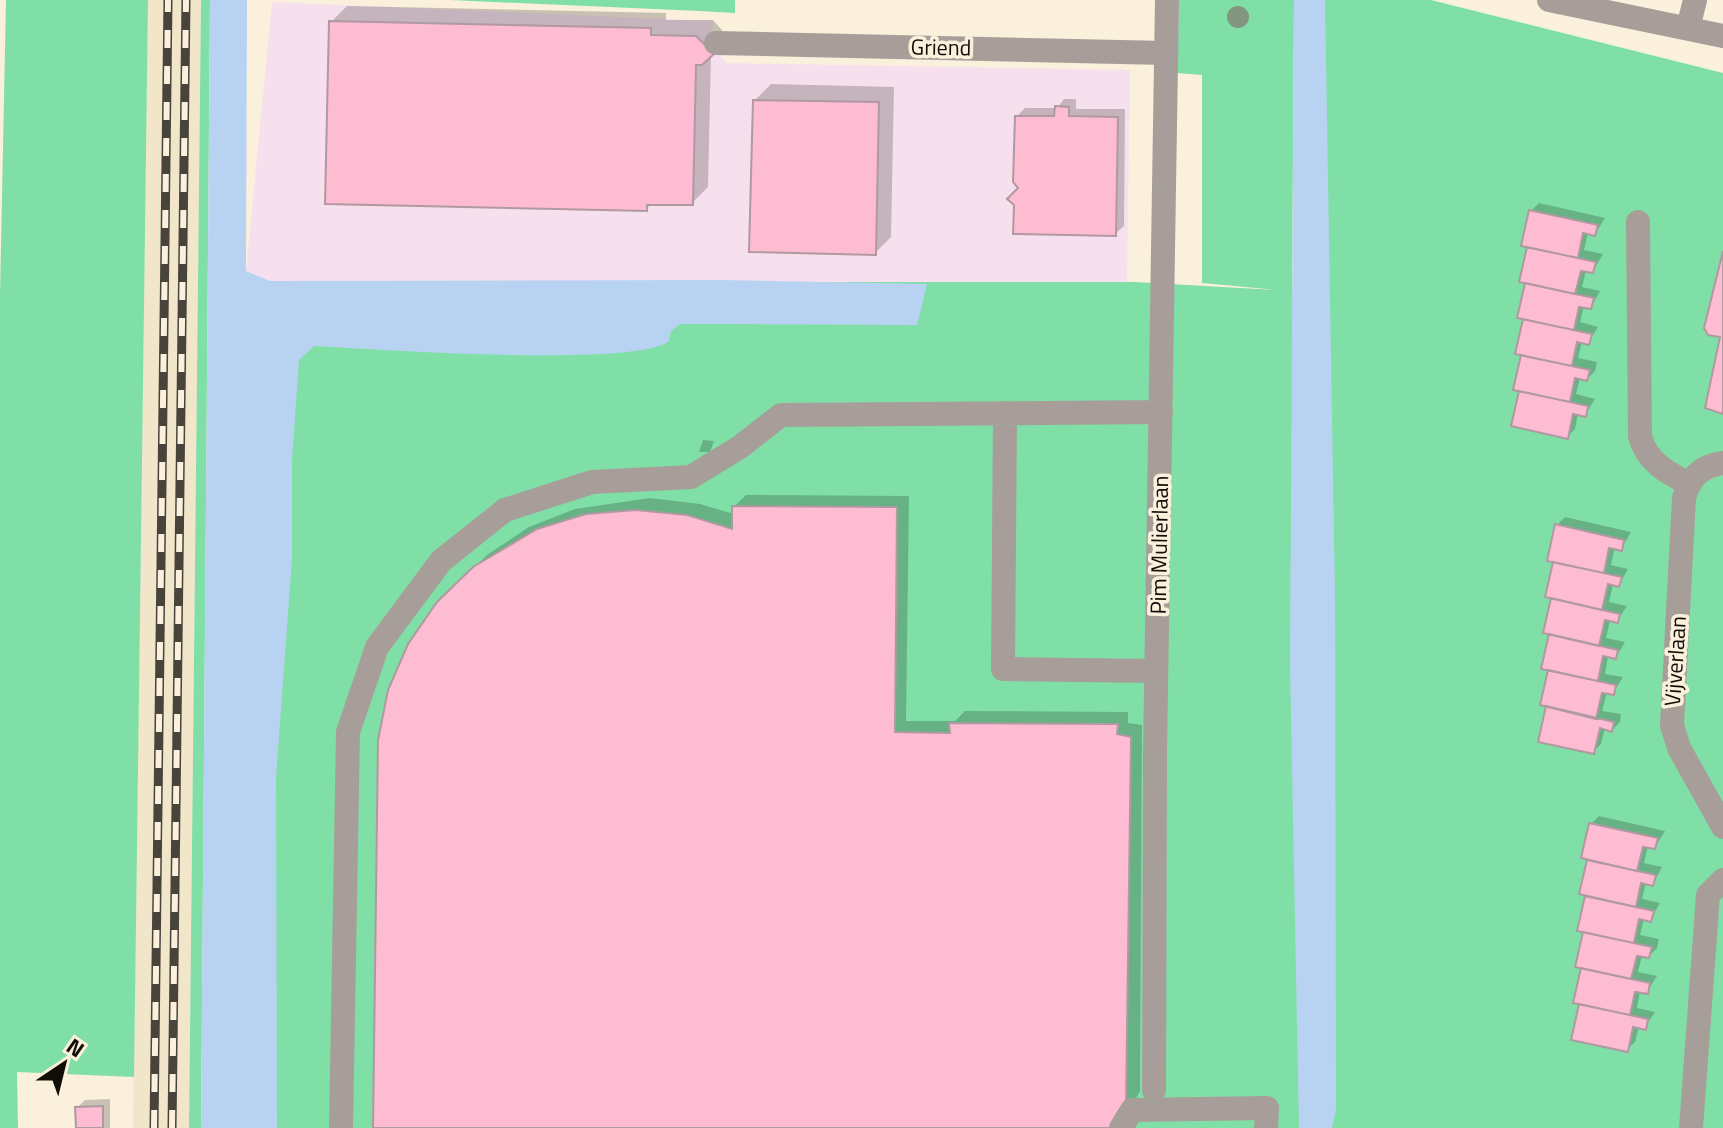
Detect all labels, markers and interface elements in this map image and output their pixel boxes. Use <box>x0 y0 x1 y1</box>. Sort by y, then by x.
street label: Griend <box>910 29 972 65</box>
street label: Pim Mulierlaan <box>1141 475 1177 615</box>
street label: Vijverlaan <box>1655 615 1695 707</box>
north arrow <box>24 1024 104 1104</box>
text: N <box>59 1029 91 1066</box>

